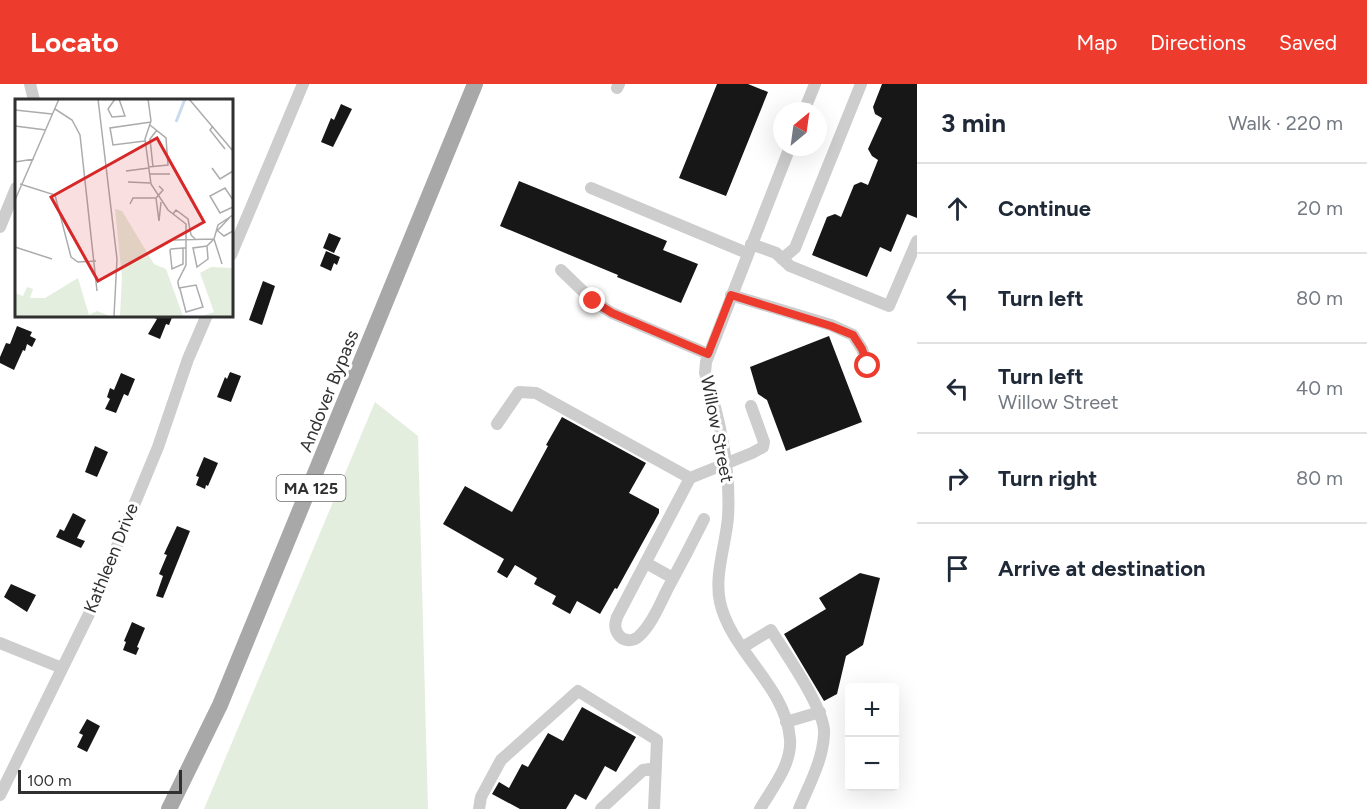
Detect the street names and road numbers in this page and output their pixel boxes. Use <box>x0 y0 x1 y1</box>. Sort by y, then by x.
street label: Andover Bypass <box>295 327 363 455</box>
street label: Willow Street <box>696 374 738 485</box>
road number: MA 125 <box>276 475 346 501</box>
street label: Kathleen Drive <box>79 500 143 616</box>

